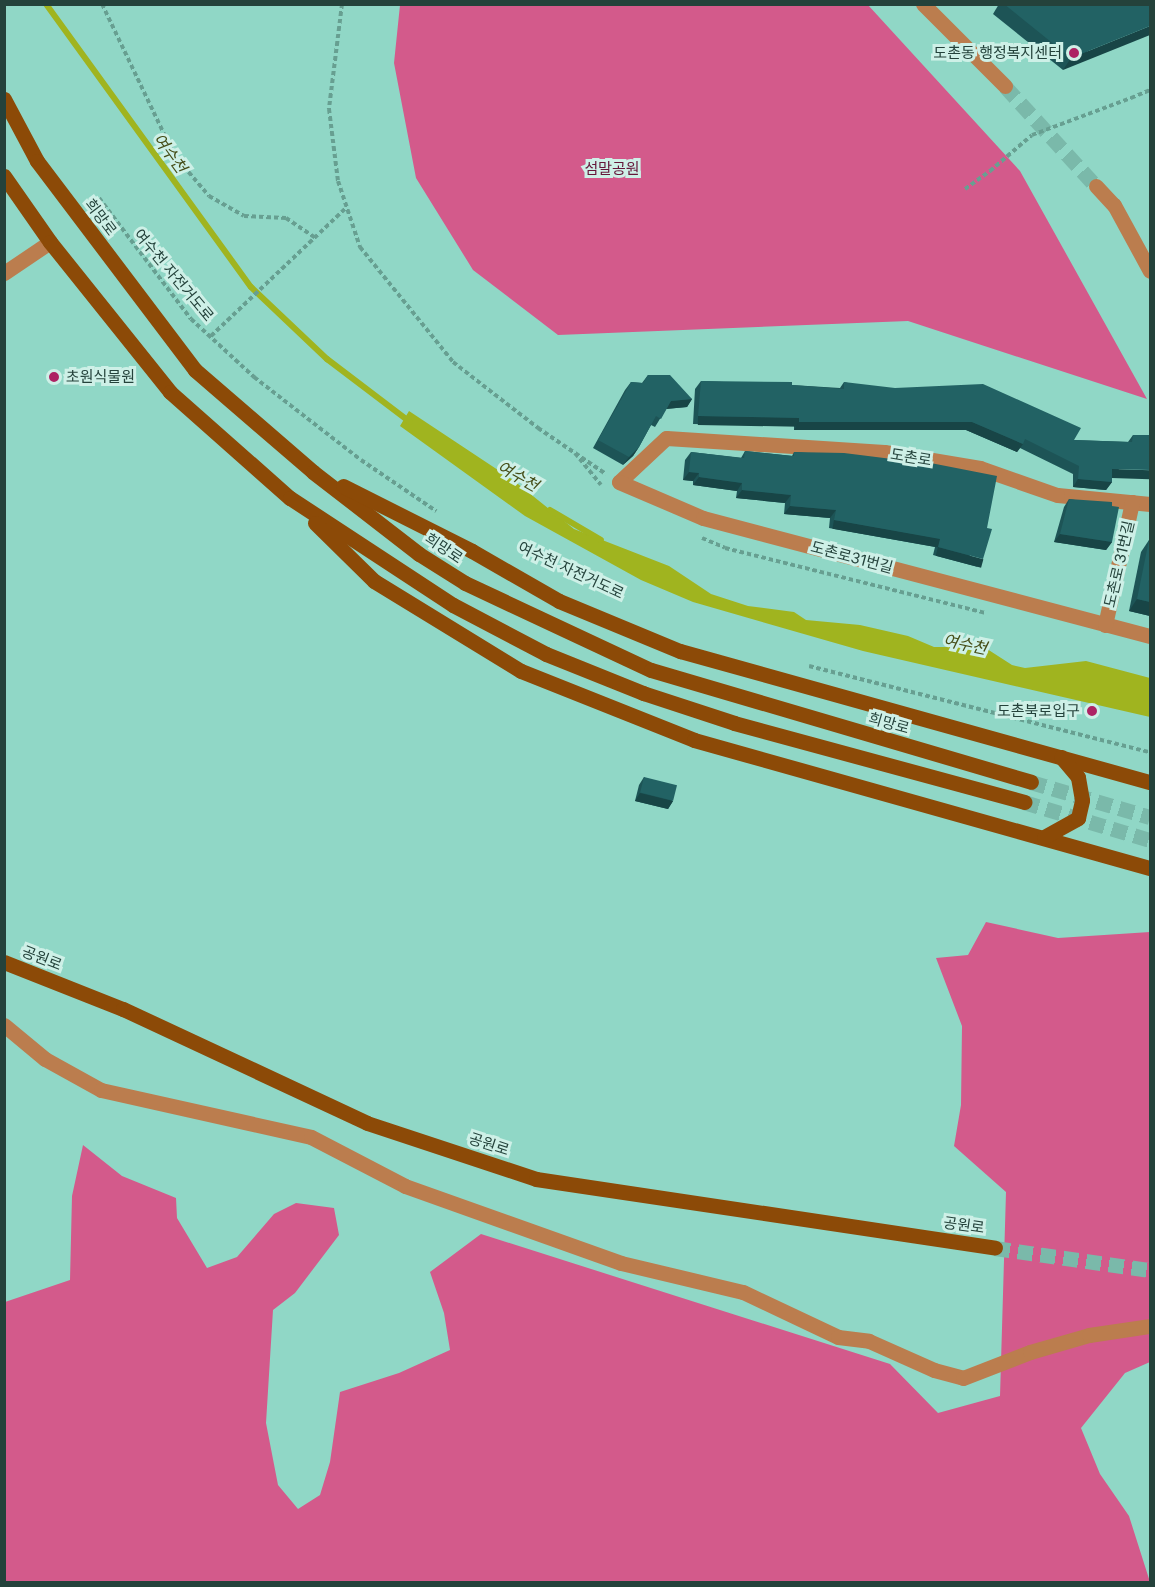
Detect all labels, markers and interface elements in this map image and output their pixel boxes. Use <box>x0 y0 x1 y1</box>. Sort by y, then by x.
place label: 도촌동 행정복지센터 <box>934 44 1062 62</box>
marker: 도촌동 행정복지센터 <box>1067 46 1081 60</box>
water label: 여수천 <box>149 129 191 177</box>
park label: 섬말공원 <box>584 160 640 178</box>
street label: 희망로 <box>81 195 121 239</box>
street label: 여수천 자전거도로 <box>130 225 218 325</box>
place label: 초원식물원 <box>66 368 135 386</box>
marker: 초원식물원 <box>47 370 61 384</box>
street label: 도촌로 <box>889 445 933 469</box>
water label: 여수천 <box>494 457 542 495</box>
street label: 도촌로 31번길 <box>1100 519 1138 609</box>
street label: 희망로 <box>422 529 466 567</box>
street label: 도촌로31번길 <box>809 537 895 577</box>
street label: 여수천 자전거도로 <box>515 538 627 602</box>
water label: 여수천 <box>941 630 989 658</box>
place label: 도촌북로입구 <box>997 702 1080 720</box>
marker: 도촌북로입구 <box>1085 704 1099 718</box>
street label: 희망로 <box>867 709 911 737</box>
street label: 공원로 <box>19 942 65 974</box>
street label: 공원로 <box>467 1129 511 1159</box>
street label: 공원로 <box>942 1213 986 1237</box>

